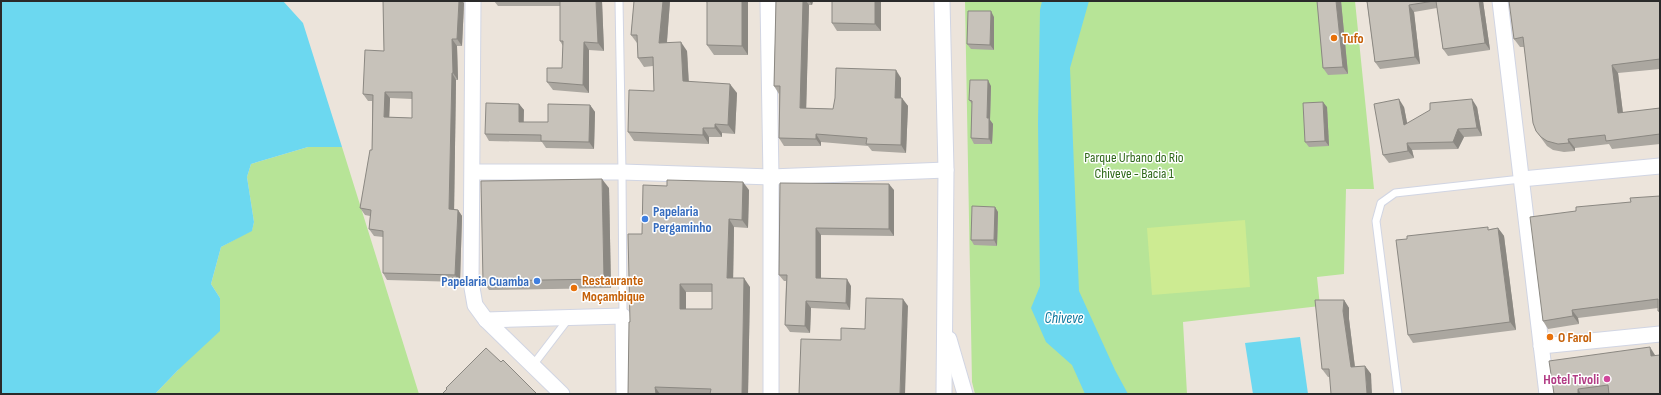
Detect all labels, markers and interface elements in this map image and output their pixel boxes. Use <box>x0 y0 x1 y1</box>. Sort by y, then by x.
place label: Tufo <box>1342 30 1364 47</box>
marker: Tufo <box>1329 33 1339 43</box>
park label: Parque Urbano do Rio Chiveve - Bacia 1 <box>1084 149 1184 182</box>
place label: Papelaria Pergaminho <box>653 203 712 236</box>
marker: Papelaria Pergaminho <box>640 214 650 224</box>
place label: Restaurante Moçambique <box>582 272 645 305</box>
place label: Papelaria Cuamba <box>441 273 529 290</box>
marker: Papelaria Cuamba <box>532 276 542 286</box>
marker: Restaurante Moçambique <box>569 283 579 293</box>
water label: Chiveve <box>1045 309 1084 328</box>
place label: O Farol <box>1558 329 1592 346</box>
marker: O Farol <box>1545 332 1555 342</box>
place label: Hotel Tivoli <box>1543 371 1599 388</box>
marker: Hotel Tivoli <box>1602 374 1612 384</box>

